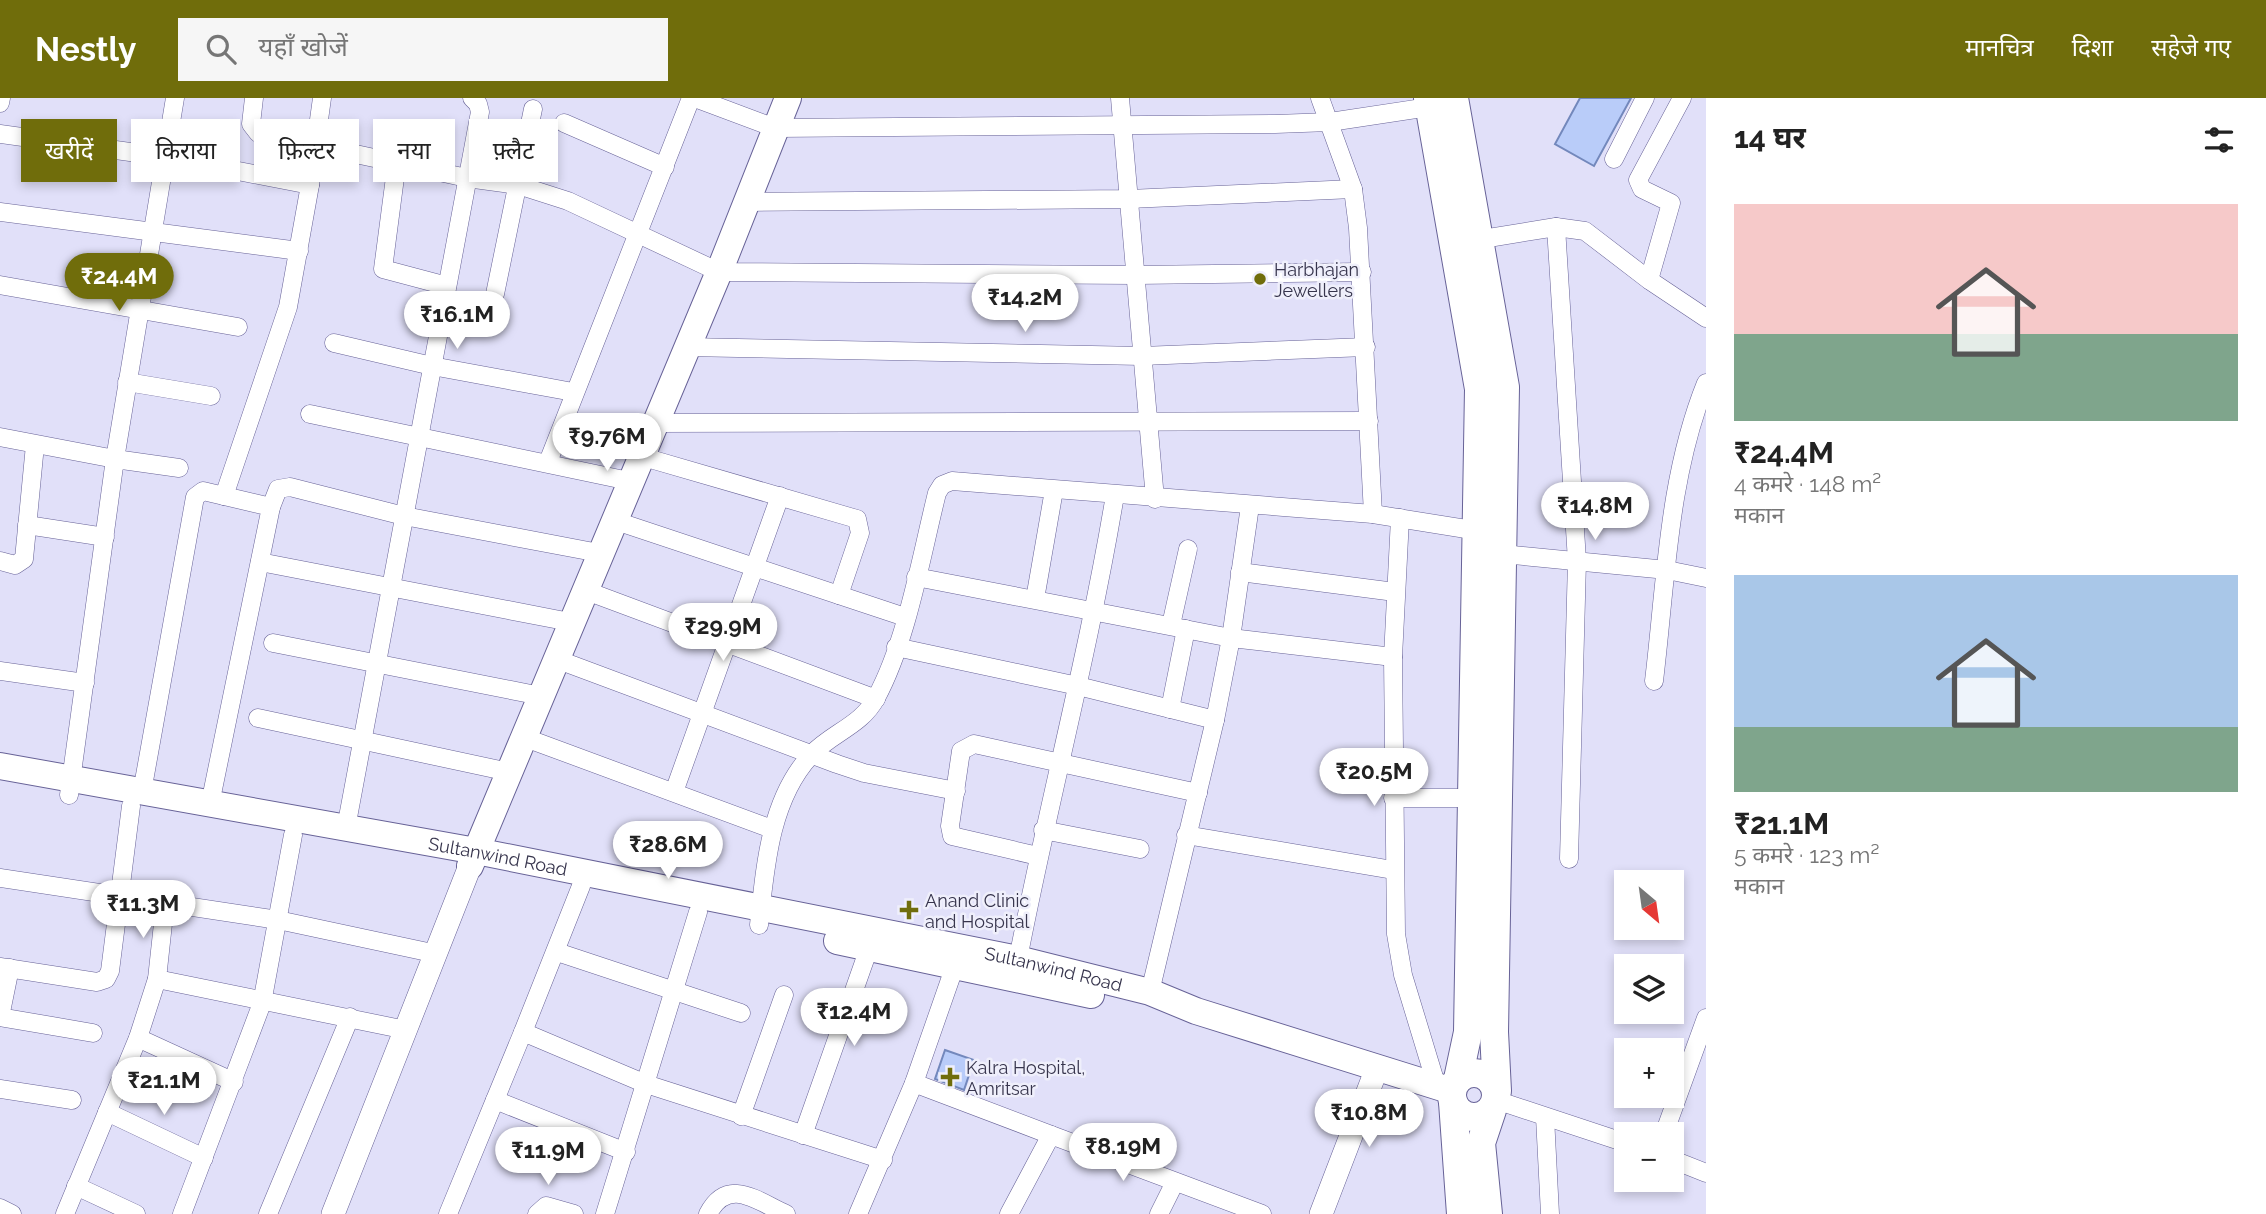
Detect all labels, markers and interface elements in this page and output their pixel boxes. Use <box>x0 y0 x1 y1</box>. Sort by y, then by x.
search box <box>178 18 668 81</box>
text: Nestly <box>35 30 136 69</box>
icon: search <box>202 30 240 68</box>
text: यहाँ खोजें <box>258 32 348 62</box>
text: मानचित्र <box>1965 33 2034 62</box>
text: दिशा <box>2072 33 2113 62</box>
text: सहेजे गए <box>2151 33 2231 62</box>
chip: खरीदें <box>21 119 117 182</box>
chip: किराया <box>131 119 240 182</box>
chip: फ़िल्टर <box>254 119 359 182</box>
chip: नया <box>373 119 455 182</box>
chip: फ़्लैट <box>469 119 558 182</box>
text: 14 घर <box>1734 120 1806 155</box>
icon: filters <box>2200 121 2238 159</box>
icon: home <box>1923 249 2049 375</box>
pin: ₹24.4M <box>62 254 176 313</box>
place label: Harbhajan Jewellers <box>1274 259 1359 301</box>
text: ₹24.4M <box>81 262 157 289</box>
marker: Harbhajan Jewellers <box>1252 271 1268 287</box>
pin: ₹14.2M <box>968 274 1082 334</box>
text: ₹14.2M <box>988 283 1062 310</box>
pin: ₹16.1M <box>400 292 514 351</box>
text: ₹16.1M <box>420 300 494 327</box>
pin: ₹9.76M <box>550 414 664 473</box>
text: ₹9.76M <box>568 422 646 449</box>
text: ₹24.4M <box>1734 435 1834 470</box>
text: 4 कमरे · 148 m² <box>1734 470 1881 497</box>
pin: ₹14.8M <box>1538 482 1652 542</box>
text: ₹14.8M <box>1557 491 1633 518</box>
text: मकान <box>1734 501 1784 528</box>
pin: ₹29.9M <box>666 603 780 663</box>
text: ₹29.9M <box>684 612 762 639</box>
icon: home <box>1923 620 2049 746</box>
pin: ₹20.5M <box>1317 748 1431 808</box>
text: ₹20.5M <box>1335 757 1413 784</box>
text: ₹21.1M <box>1734 806 1829 841</box>
pin: ₹28.6M <box>611 822 725 881</box>
text: ₹28.6M <box>629 830 707 857</box>
street label: Sultanwind Road <box>427 832 569 879</box>
text: 5 कमरे · 123 m² <box>1734 841 1879 868</box>
north arrow <box>1614 870 1684 940</box>
map controls <box>1614 870 1684 1192</box>
text: मकान <box>1734 872 1784 899</box>
pin: ₹11.3M <box>86 880 200 940</box>
text: ₹11.3M <box>107 889 179 916</box>
place label: Anand Clinic and Hospital <box>925 890 1029 932</box>
marker: Anand Clinic and Hospital <box>899 900 919 920</box>
street label: Sultanwind Road <box>983 942 1125 995</box>
button: layers <box>1614 954 1684 1024</box>
pin: ₹12.4M <box>797 988 911 1048</box>
text: ₹12.4M <box>817 997 891 1024</box>
button: + <box>1614 1038 1684 1108</box>
place label: Kalra Hospital, Amritsar <box>966 1057 1085 1099</box>
pin: ₹21.1M <box>107 1058 221 1117</box>
text: ₹21.1M <box>127 1066 201 1093</box>
marker: Kalra Hospital, Amritsar <box>940 1067 960 1087</box>
pin: ₹10.8M <box>1312 1090 1426 1149</box>
text: ₹10.8M <box>1331 1098 1407 1125</box>
button: − <box>1614 1122 1684 1192</box>
pin: ₹8.19M <box>1066 1124 1180 1183</box>
pin: ₹11.9M <box>491 1128 605 1187</box>
text: ₹8.19M <box>1085 1132 1161 1159</box>
text: ₹11.9M <box>511 1136 585 1163</box>

